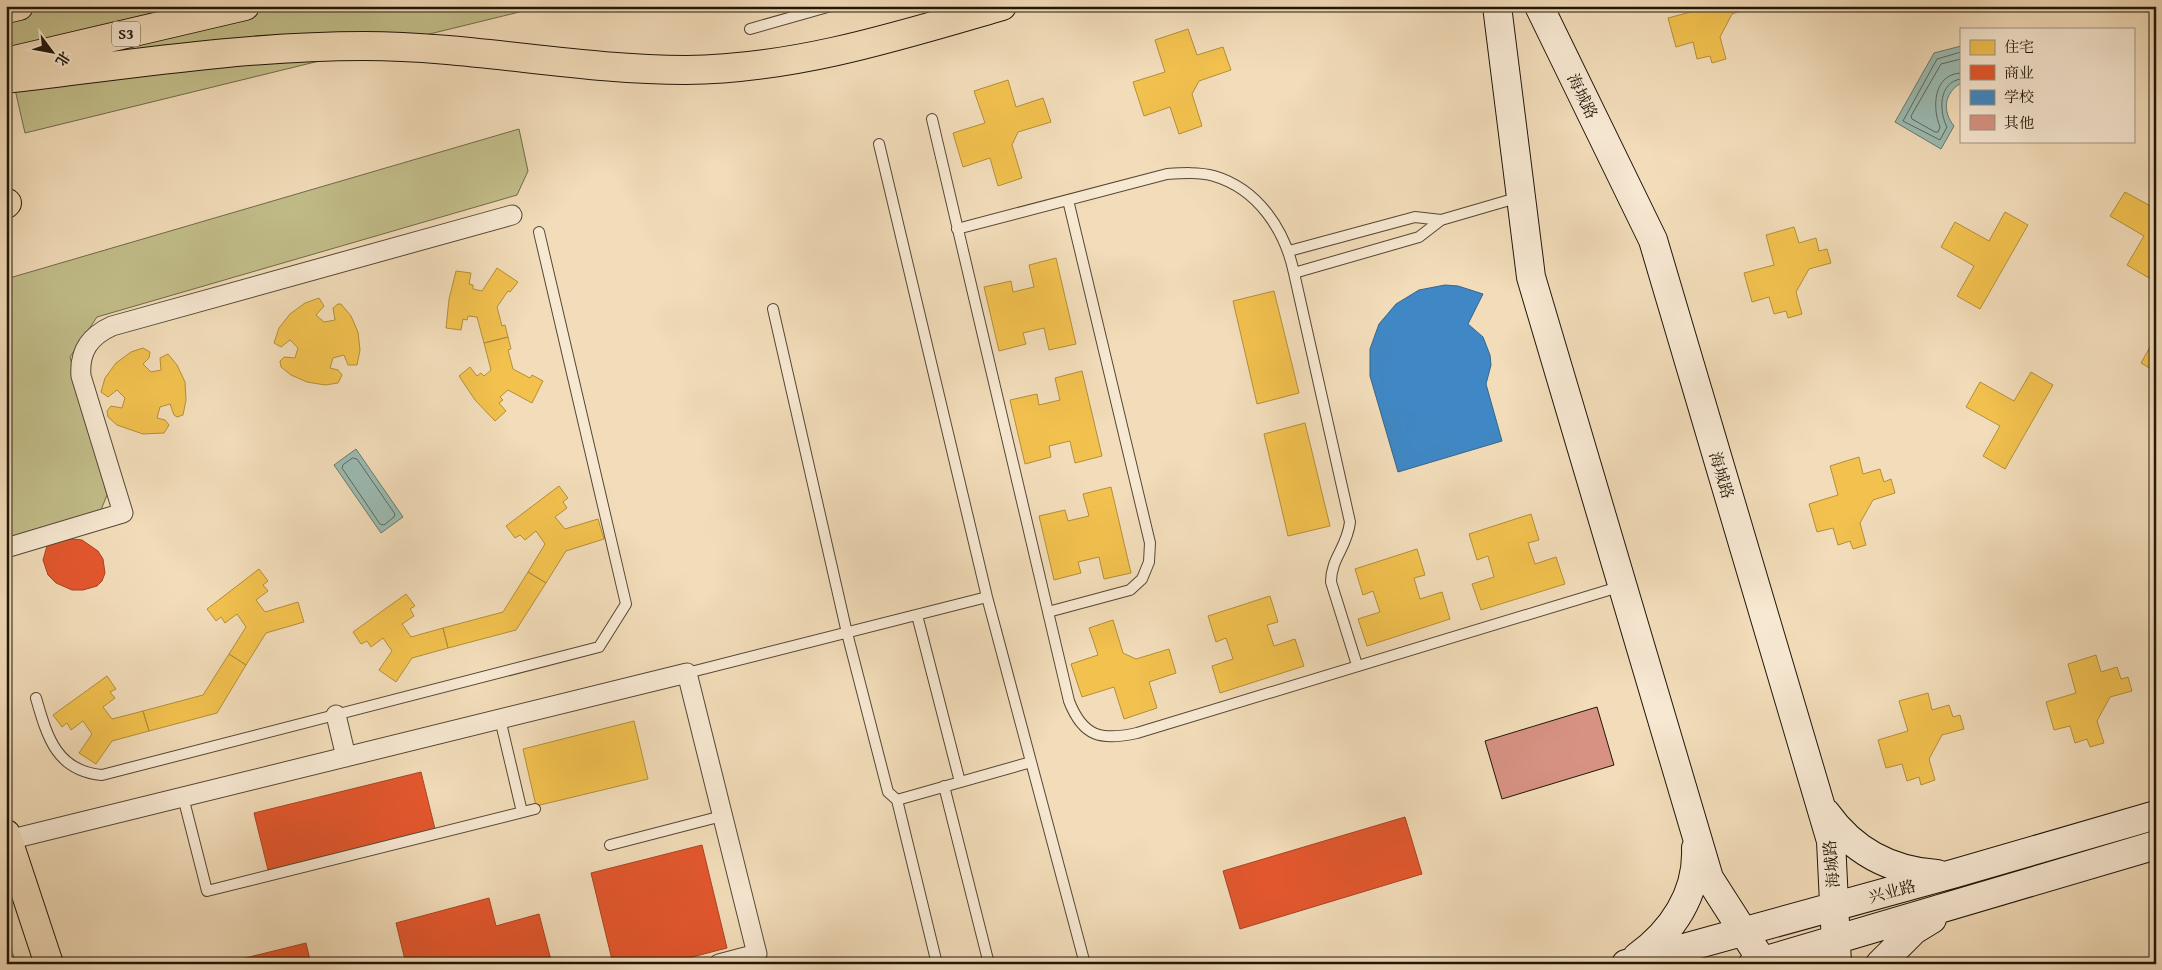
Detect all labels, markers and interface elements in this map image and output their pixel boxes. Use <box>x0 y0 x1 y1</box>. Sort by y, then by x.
road number: S3 <box>112 22 140 46</box>
north arrow <box>28 28 78 78</box>
legend <box>1960 28 2134 142</box>
text: 住宅 <box>2004 36 2034 57</box>
text: 北 <box>51 48 75 70</box>
text: 商业 <box>2004 62 2034 83</box>
street label: 海城路 <box>1562 69 1604 123</box>
text: 学校 <box>2004 86 2034 107</box>
text: 其他 <box>2004 112 2034 133</box>
street label: 海城路 <box>1704 449 1740 501</box>
street label: 海城路 <box>1817 839 1845 889</box>
street label: 兴业路 <box>1866 873 1918 909</box>

